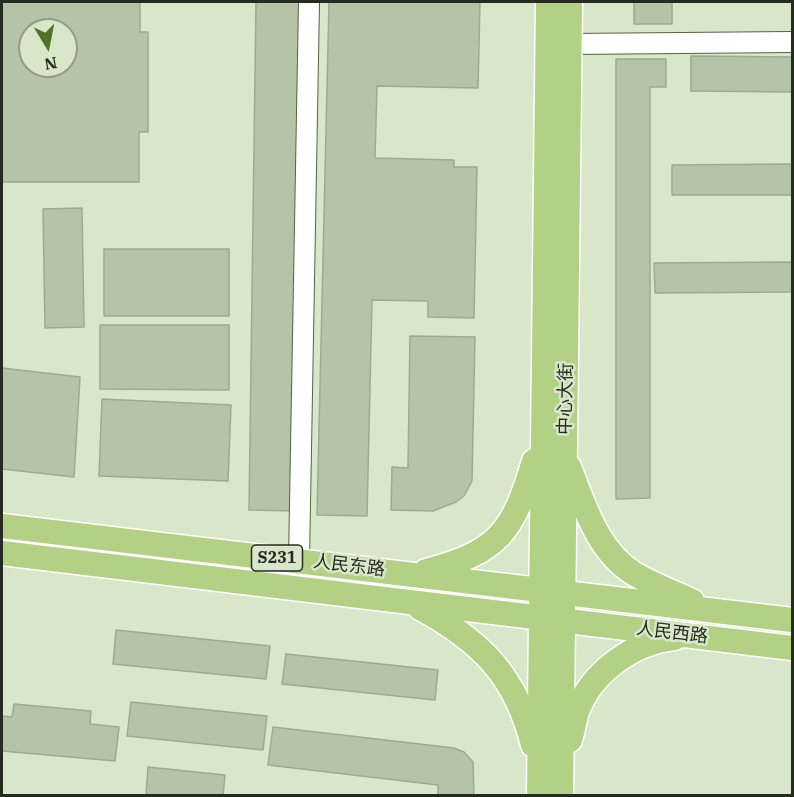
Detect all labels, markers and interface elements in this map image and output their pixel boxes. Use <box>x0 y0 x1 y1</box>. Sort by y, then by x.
north arrow <box>18 18 78 78</box>
text: N <box>43 53 59 75</box>
street label: 中心大街 <box>555 363 577 435</box>
road number: S231 <box>252 545 302 571</box>
street label: 人民东路 <box>312 551 386 581</box>
street label: 人民西路 <box>635 618 709 648</box>

